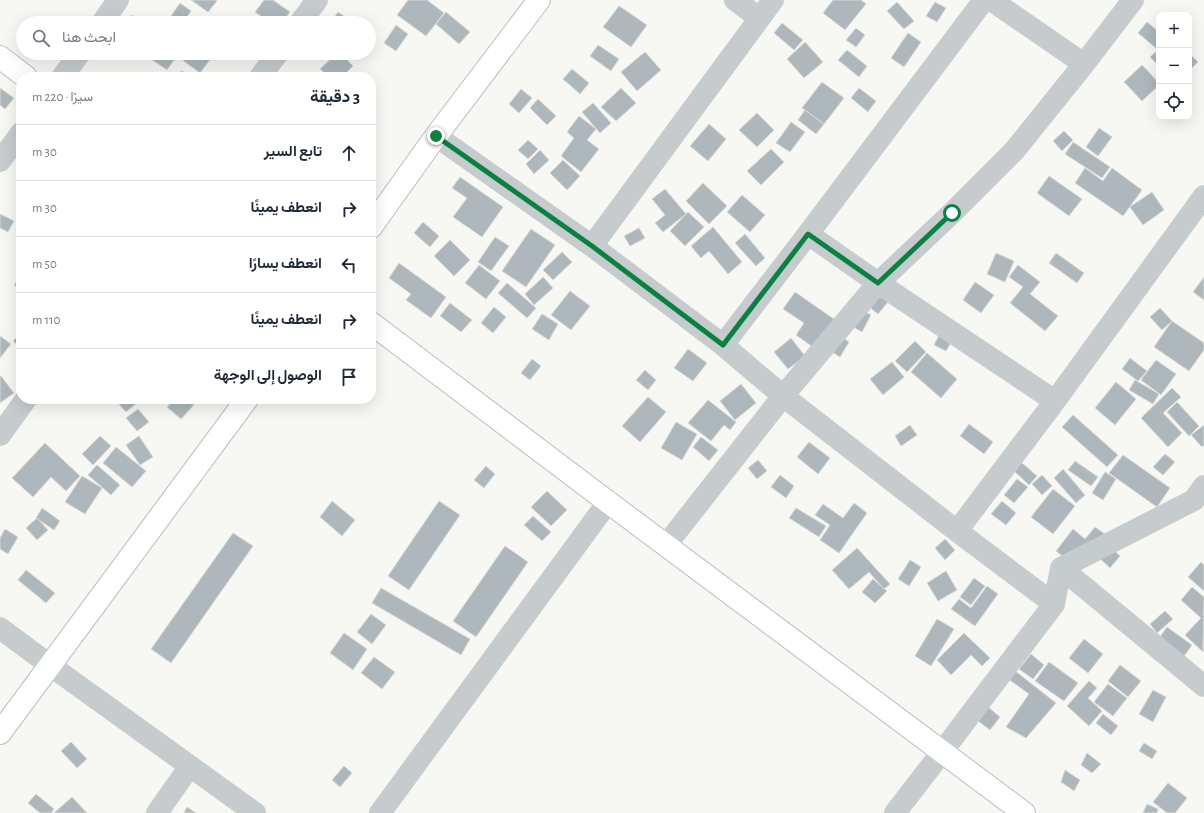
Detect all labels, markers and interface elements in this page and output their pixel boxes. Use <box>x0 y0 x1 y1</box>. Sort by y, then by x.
map controls <box>1156 12 1192 120</box>
button: + <box>1156 12 1192 48</box>
search box <box>16 16 376 60</box>
icon: search <box>30 27 52 49</box>
text: ابحث هنا <box>62 30 116 45</box>
button: − <box>1156 48 1192 84</box>
button: locate <box>1156 84 1192 120</box>
text: 3 دقيقة <box>310 88 360 105</box>
text: سيرًا · 220 m <box>32 91 93 104</box>
route end <box>427 127 445 145</box>
icon: ahead <box>338 142 360 164</box>
text: تابع السير <box>264 144 322 159</box>
text: 30 m <box>32 146 57 159</box>
icon: right <box>338 198 360 220</box>
text: انعطف يمينًا <box>251 200 322 215</box>
text: 30 m <box>32 202 57 215</box>
route start <box>943 204 961 222</box>
icon: left <box>338 254 360 276</box>
text: انعطف يسارًا <box>249 256 322 271</box>
text: 50 m <box>32 258 57 271</box>
icon: right <box>338 310 360 332</box>
text: انعطف يمينًا <box>251 312 322 327</box>
text: 110 m <box>32 314 60 327</box>
icon: arrive <box>338 366 360 388</box>
text: الوصول إلى الوجهة <box>214 368 322 383</box>

